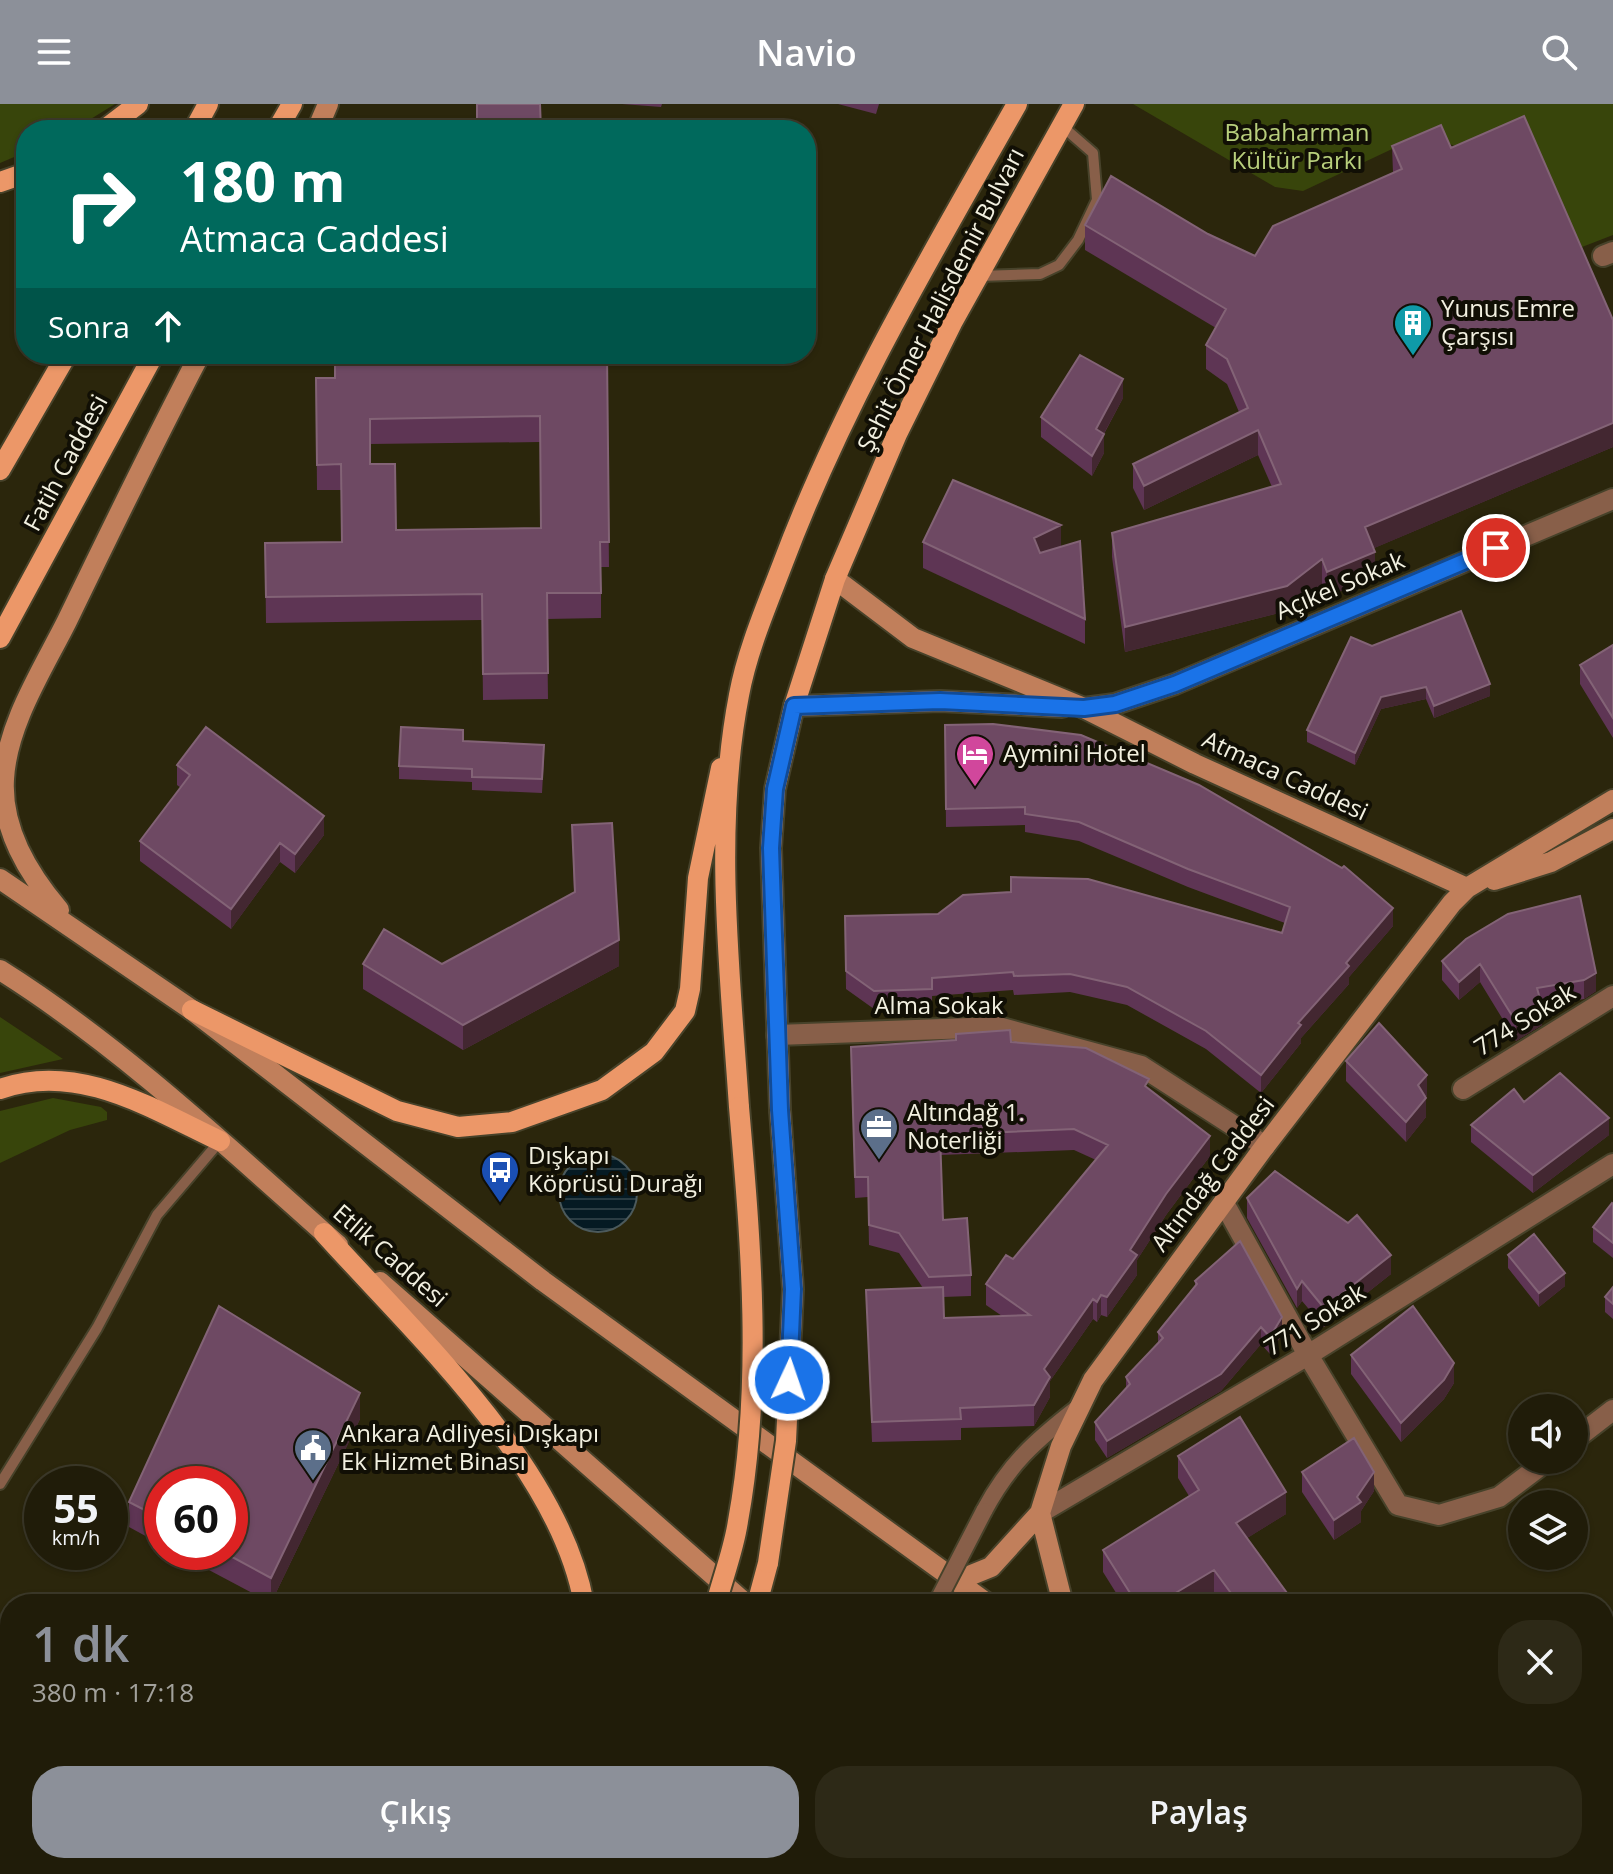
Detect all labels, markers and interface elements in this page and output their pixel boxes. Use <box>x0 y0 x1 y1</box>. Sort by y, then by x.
text: Navio <box>756 28 857 77</box>
icon: menu <box>32 30 76 74</box>
icon: search <box>1537 30 1581 74</box>
park label: Babaharman Kültür Parkı <box>1225 115 1370 176</box>
text: 180 m <box>180 142 346 218</box>
street label: Şehit Ömer Halisdemir Bulvarı <box>848 142 1031 457</box>
icon: right <box>48 152 152 256</box>
text: Atmaca Caddesi <box>180 214 449 263</box>
place label: Yunus Emre Çarşısı <box>1441 291 1575 352</box>
building icon: Yunus Emre Çarşısı <box>1392 302 1434 357</box>
icon: ahead <box>146 304 190 348</box>
text: Sonra <box>48 306 130 347</box>
street label: Fatih Caddesi <box>15 388 114 536</box>
pin <box>1462 514 1530 582</box>
icon: arrive <box>1474 526 1518 570</box>
street label: Açıkel Sokak <box>1270 542 1409 627</box>
street label: Atmaca Caddesi <box>1197 722 1374 827</box>
hotel icon: Aymini Hotel <box>954 733 996 788</box>
place label: Aymini Hotel <box>1003 736 1146 769</box>
street label: 774 Sokak <box>1467 974 1581 1063</box>
street label: Alma Sokak <box>874 988 1004 1021</box>
street label: Altındağ Caddesi <box>1142 1089 1281 1258</box>
place label: Altındağ 1. Noterliği <box>907 1095 1025 1156</box>
office icon: Altındağ 1. Noterliği <box>858 1106 900 1161</box>
place label: Dışkapı Köprüsü Durağı <box>528 1138 703 1199</box>
bus stop icon: Dışkapı Köprüsü Durağı <box>479 1149 521 1204</box>
street label: Etlik Caddesi <box>327 1196 455 1314</box>
street label: 771 Sokak <box>1257 1274 1371 1363</box>
position arrow <box>747 1338 831 1422</box>
map controls <box>1508 1394 1588 1570</box>
button: sound <box>1508 1394 1588 1474</box>
place label: Ankara Adliyesi Dışkapı Ek Hizmet Binası <box>341 1416 599 1477</box>
public building icon: Ankara Adliyesi Dışkapı Ek Hizmet Binası <box>292 1427 334 1482</box>
speed limit sign: 60 <box>144 1466 248 1570</box>
text: 55 <box>53 1480 99 1535</box>
button: layers <box>1508 1490 1588 1570</box>
text: km/h <box>52 1524 100 1551</box>
text: 1 dk <box>32 1611 129 1676</box>
button: close <box>1498 1620 1582 1704</box>
text: 380 m · 17:18 <box>32 1674 194 1710</box>
button: Çıkış <box>32 1766 799 1858</box>
button: Paylaş <box>815 1766 1582 1858</box>

